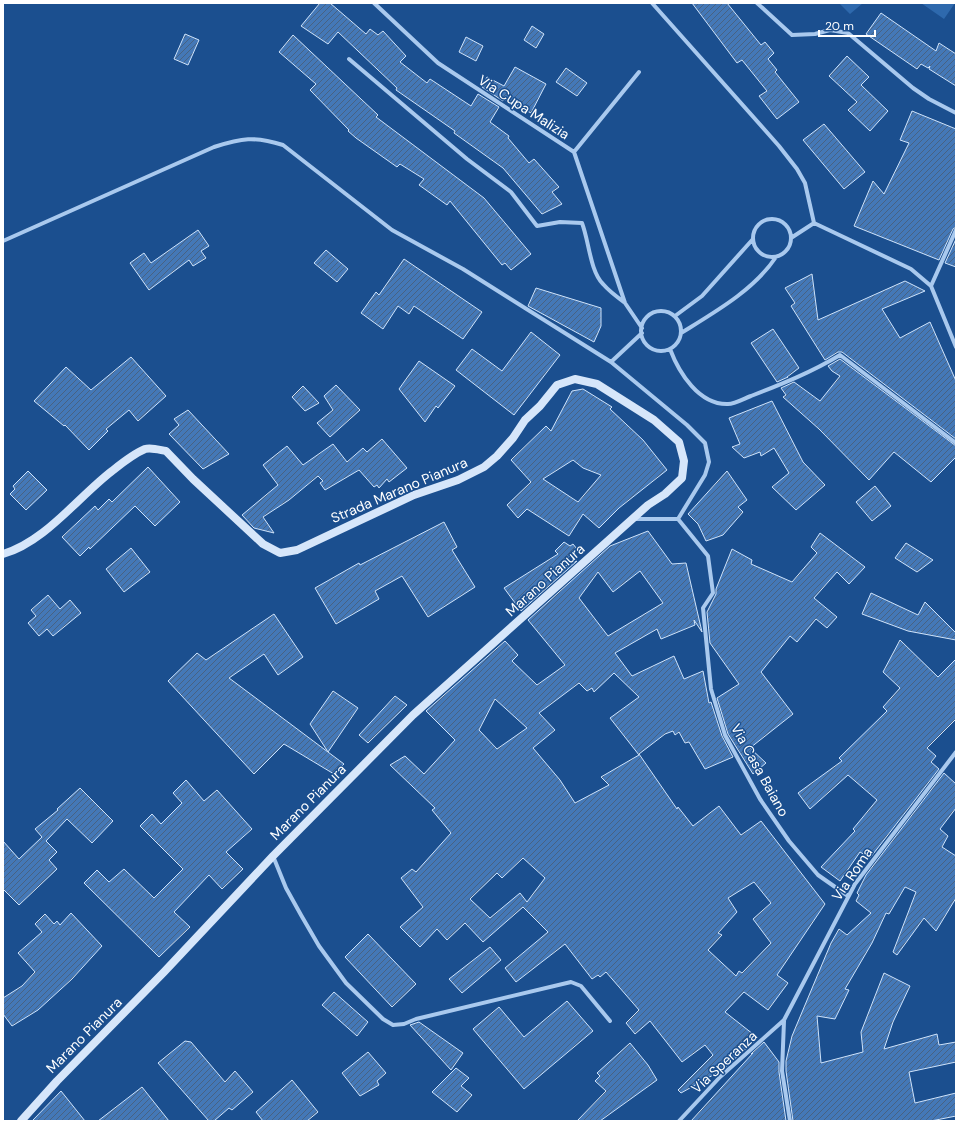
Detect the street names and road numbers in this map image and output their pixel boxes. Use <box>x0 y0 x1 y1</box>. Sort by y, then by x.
street label: Via Cupa Malizia <box>475 71 573 143</box>
street label: Strada Marano Pianura <box>328 453 470 527</box>
street label: Marano Pianura <box>502 540 588 620</box>
street label: Via Casa Baiano <box>727 720 793 820</box>
street label: Marano Pianura <box>266 760 350 844</box>
street label: Via Roma <box>828 844 876 904</box>
street label: Marano Pianura <box>42 993 126 1077</box>
street label: Via Speranza <box>687 1027 761 1097</box>

